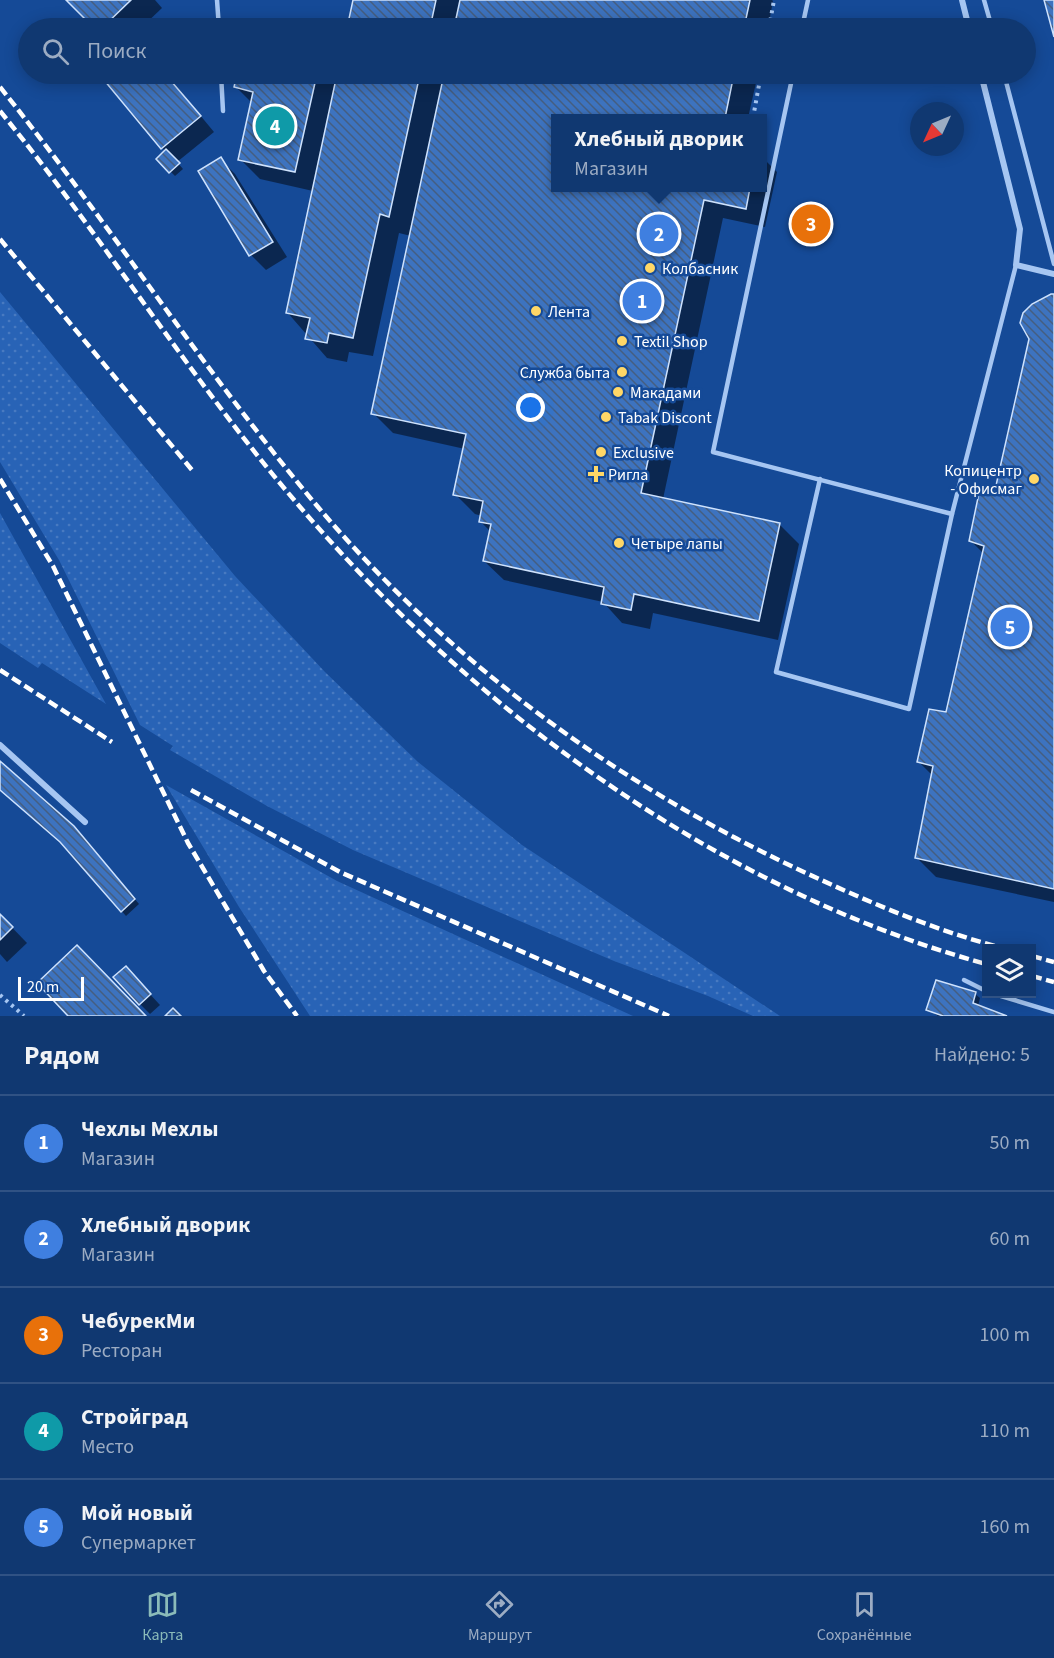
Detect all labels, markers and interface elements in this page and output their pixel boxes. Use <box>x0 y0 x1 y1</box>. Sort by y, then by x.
search box <box>18 18 1036 84</box>
icon: search <box>39 35 72 68</box>
text: Поиск <box>87 35 146 67</box>
north arrow <box>910 102 964 156</box>
pin: 4 <box>256 104 294 148</box>
popup <box>551 114 767 192</box>
text: Хлебный дворик <box>574 123 744 155</box>
text: Магазин <box>574 155 648 183</box>
pin: 3 <box>792 202 830 246</box>
pin: 2 <box>640 212 678 256</box>
place label: Колбасник <box>662 258 738 280</box>
marker: Колбасник <box>643 261 657 275</box>
pin: 1 <box>622 278 662 324</box>
place label: Лента <box>548 301 590 323</box>
marker: Лента <box>529 304 543 318</box>
place label: Textil Shop <box>634 331 708 353</box>
marker: Textil Shop <box>615 334 629 348</box>
place label: Служба быта <box>520 362 610 384</box>
marker: Служба быта <box>615 365 629 379</box>
place label: Макадами <box>630 382 701 404</box>
marker: Макадами <box>611 385 625 399</box>
your location <box>516 393 545 422</box>
place label: Tabak Discont <box>618 407 712 429</box>
marker: Tabak Discont <box>599 410 613 424</box>
place label: Exclusive <box>613 442 674 464</box>
marker: Exclusive <box>594 445 608 459</box>
place label: Копицентр - Офисмаг <box>944 460 1022 500</box>
place label: Ригла <box>608 464 648 486</box>
marker: Ригла <box>589 467 603 481</box>
marker: Копицентр - Офисмаг <box>1027 472 1041 486</box>
place label: Четыре лапы <box>631 533 723 555</box>
marker: Четыре лапы <box>612 536 626 550</box>
pin: 5 <box>990 604 1030 650</box>
map controls <box>982 944 1036 998</box>
button: layers <box>982 944 1036 998</box>
scale bar <box>18 974 84 1001</box>
text: 20 m <box>27 976 59 998</box>
text: Рядом <box>24 1037 100 1074</box>
text: Найдено: 5 <box>934 1041 1030 1069</box>
text: Чехлы Мехлы <box>81 1113 218 1145</box>
text: 1 <box>38 1129 49 1157</box>
text: 50 m <box>990 1129 1030 1157</box>
text: Магазин <box>81 1145 155 1173</box>
text: Хлебный дворик <box>81 1209 250 1241</box>
text: 2 <box>38 1225 49 1253</box>
text: 60 m <box>990 1225 1030 1253</box>
text: Магазин <box>81 1241 155 1269</box>
text: ЧебурекМи <box>81 1305 195 1337</box>
text: 3 <box>38 1321 49 1349</box>
text: 100 m <box>980 1321 1030 1349</box>
text: Ресторан <box>81 1337 163 1365</box>
text: Стройград <box>81 1401 188 1433</box>
text: 4 <box>38 1417 49 1445</box>
text: 110 m <box>980 1417 1030 1445</box>
text: Место <box>81 1433 134 1461</box>
text: Мой новый <box>81 1497 193 1529</box>
text: 5 <box>38 1513 49 1541</box>
text: 160 m <box>980 1513 1030 1541</box>
text: Супермаркет <box>81 1529 196 1557</box>
tab: Карта <box>142 1588 183 1646</box>
tab: Маршрут <box>468 1588 532 1646</box>
tab: Сохранённые <box>817 1588 912 1646</box>

